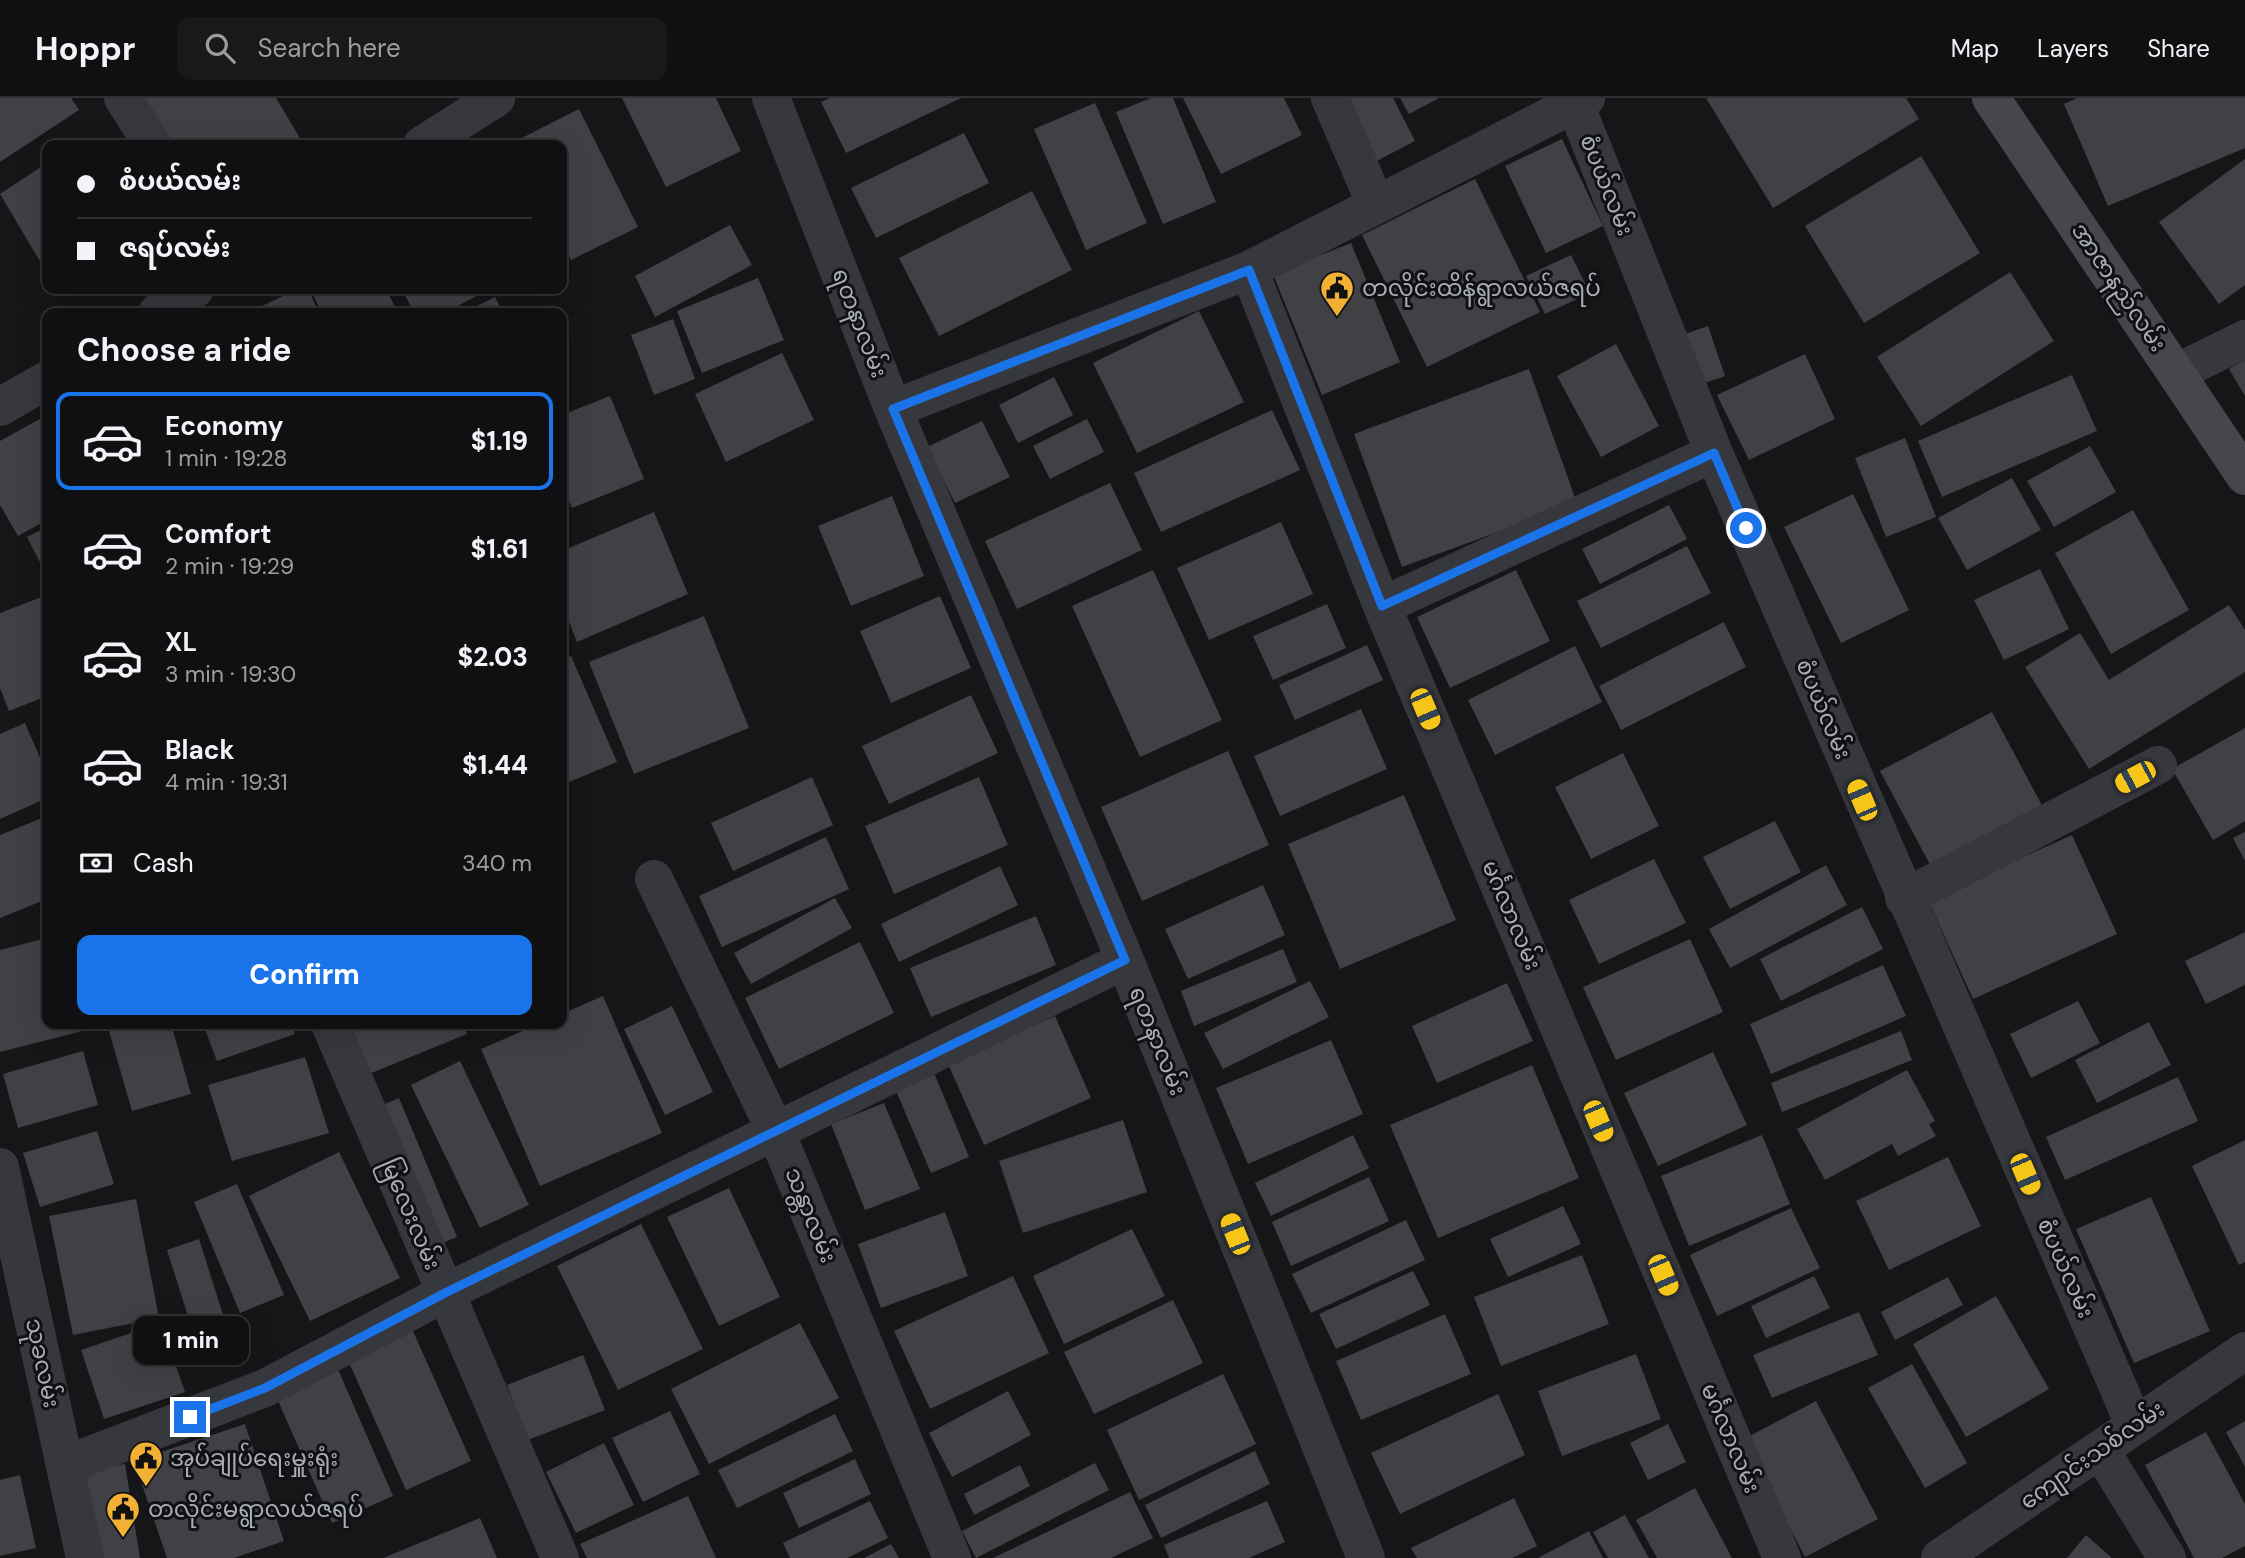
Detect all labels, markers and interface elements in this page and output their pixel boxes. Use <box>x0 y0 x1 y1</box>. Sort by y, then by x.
search box <box>177 17 667 80</box>
text: Hoppr <box>35 27 135 70</box>
icon: search <box>201 29 239 67</box>
text: Search here <box>257 31 401 65</box>
text: Map <box>1951 33 1999 64</box>
text: Layers <box>2037 33 2109 64</box>
text: Share <box>2147 33 2210 64</box>
street label: စံပယ်လမ်း <box>1573 130 1642 240</box>
text: စံပယ်လမ်း <box>119 164 241 198</box>
street label: အာဇာနည်လမ်း <box>2062 216 2174 359</box>
text: ဇရပ်လမ်း <box>119 231 230 265</box>
street label: ရတနာလမ်း <box>822 264 895 383</box>
public building icon: တလိုင်းထိန်ရွာလယ်ဇရပ် <box>1318 269 1356 318</box>
place label: တလိုင်းထိန်ရွာလယ်ဇရပ် <box>1362 272 1601 307</box>
text: Choose a ride <box>77 329 292 371</box>
text: Economy <box>165 409 283 443</box>
icon: car <box>81 410 144 473</box>
text: $1.19 <box>471 424 528 458</box>
text: 1 min · 19:28 <box>165 443 287 473</box>
route start <box>1730 512 1762 544</box>
text: Comfort <box>165 517 271 551</box>
icon: car <box>81 518 144 581</box>
text: $1.61 <box>471 532 528 566</box>
text: 2 min · 19:29 <box>165 551 294 581</box>
text: XL <box>165 625 197 659</box>
icon: car <box>81 626 144 689</box>
text: $2.03 <box>457 640 528 674</box>
street label: စံပယ်လမ်း <box>1789 654 1860 764</box>
text: 3 min · 19:30 <box>165 659 296 689</box>
car <box>1408 686 1443 732</box>
text: Black <box>165 733 235 767</box>
icon: car <box>81 734 144 797</box>
text: $1.44 <box>462 748 528 782</box>
car <box>2112 758 2159 796</box>
text: 4 min · 19:31 <box>165 767 288 797</box>
car <box>1845 777 1880 823</box>
icon: cash <box>77 844 115 882</box>
text: Cash <box>133 846 194 880</box>
text: 340 m <box>462 848 532 878</box>
street label: မင်္ဂလာလမ်း <box>1475 855 1550 975</box>
button: Confirm <box>77 935 532 1015</box>
street label: ရတနာလမ်း <box>1119 982 1194 1101</box>
car <box>1581 1098 1616 1144</box>
car <box>2008 1151 2043 1197</box>
street label: မြလေးလမ်း <box>370 1153 449 1276</box>
street label: သန္တာလမ်း <box>775 1163 845 1269</box>
car <box>1218 1211 1253 1257</box>
street label: စံပယ်လမ်း <box>2031 1213 2102 1323</box>
car <box>1646 1252 1681 1298</box>
street label: သုခလမ်း <box>15 1315 68 1411</box>
callout: 1 min <box>132 1316 248 1364</box>
text: 1 min <box>163 1325 219 1355</box>
street label: မင်္ဂလာလမ်း <box>1694 1378 1769 1498</box>
street label: ကျောင်းသစ်လမ်း <box>2013 1393 2173 1519</box>
route end <box>174 1401 206 1433</box>
public building icon: အုပ်ချုပ်ရေးမှူးရုံး <box>127 1439 165 1488</box>
place label: အုပ်ချုပ်ရေးမှူးရုံး <box>170 1442 338 1477</box>
public building icon: တလိုင်းမရွာလယ်ဇရပ် <box>104 1490 142 1539</box>
place label: တလိုင်းမရွာလယ်ဇရပ် <box>148 1493 363 1528</box>

